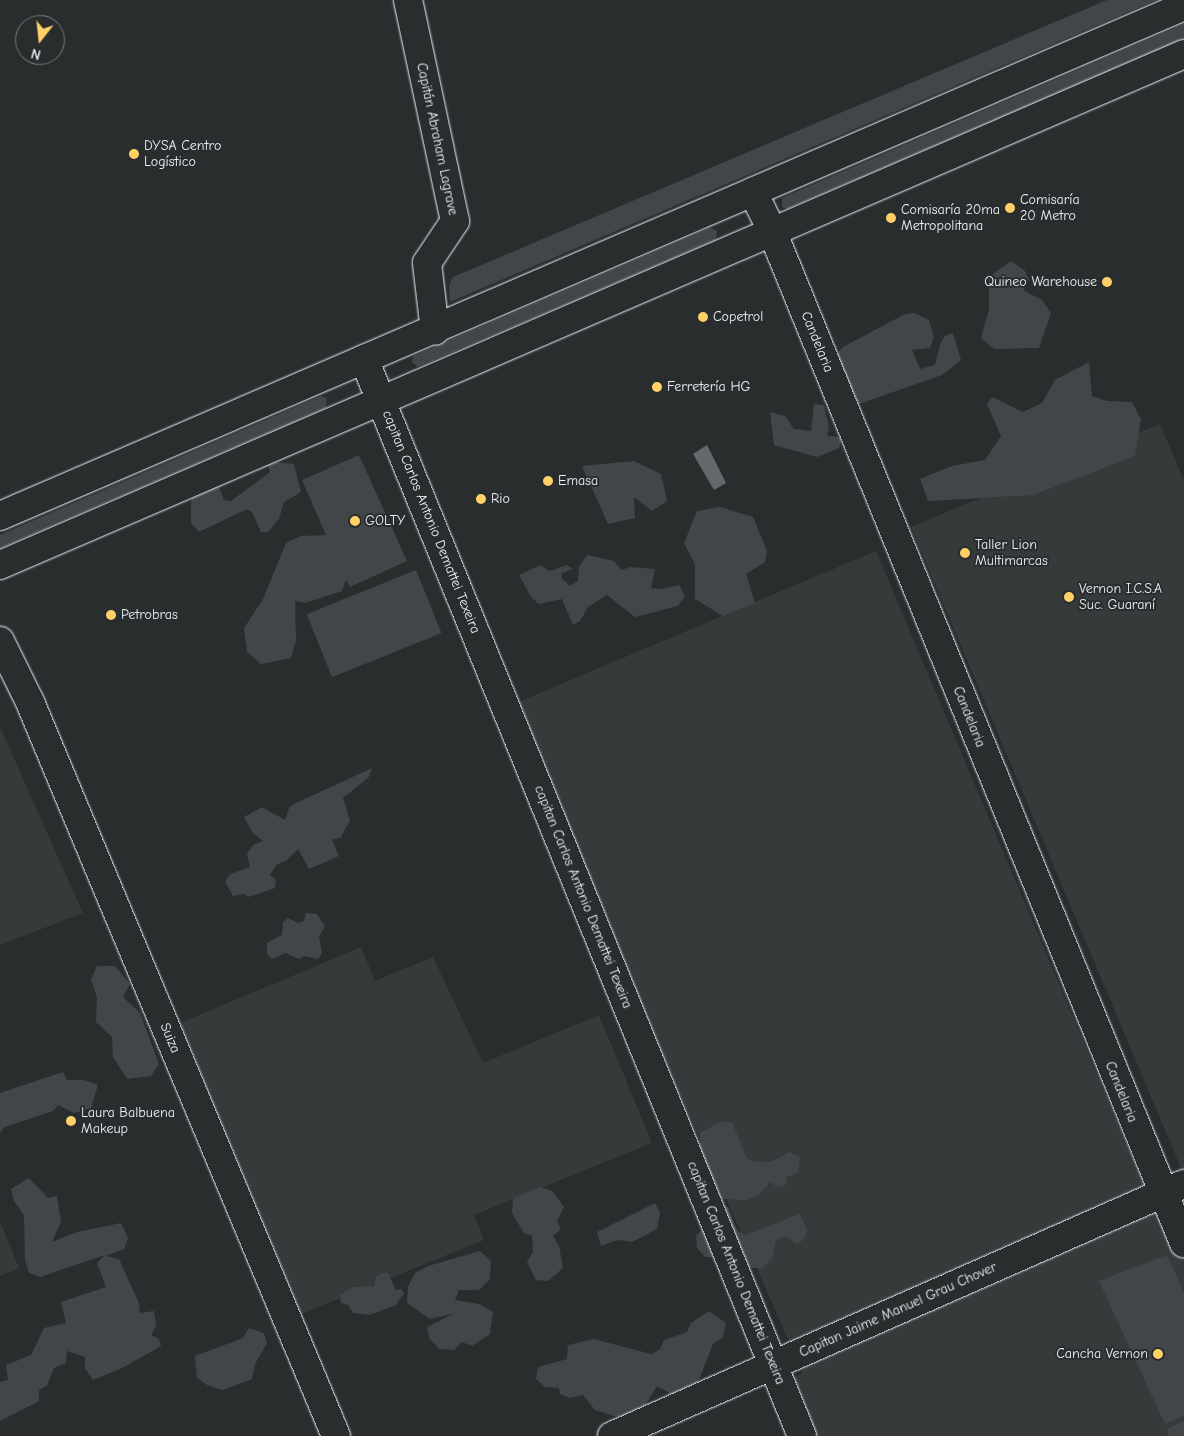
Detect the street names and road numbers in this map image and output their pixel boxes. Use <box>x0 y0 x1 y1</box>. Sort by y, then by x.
street label: Capitán Abraham Lagrave <box>413 61 461 217</box>
street label: Candelaria <box>797 309 837 375</box>
street label: capitan Carlos Antonio Demattei Texeira <box>378 408 484 636</box>
street label: Candelaria <box>949 684 989 750</box>
street label: capitan Carlos Antonio Demattei Texeira <box>530 783 636 1011</box>
street label: Suiza <box>156 1020 184 1056</box>
street label: Candelaria <box>1101 1059 1141 1125</box>
street label: capitan Carlos Antonio Demattei Texeira <box>683 1159 789 1387</box>
street label: Capitan Jaime Manuel Grau Chover <box>797 1259 999 1361</box>

